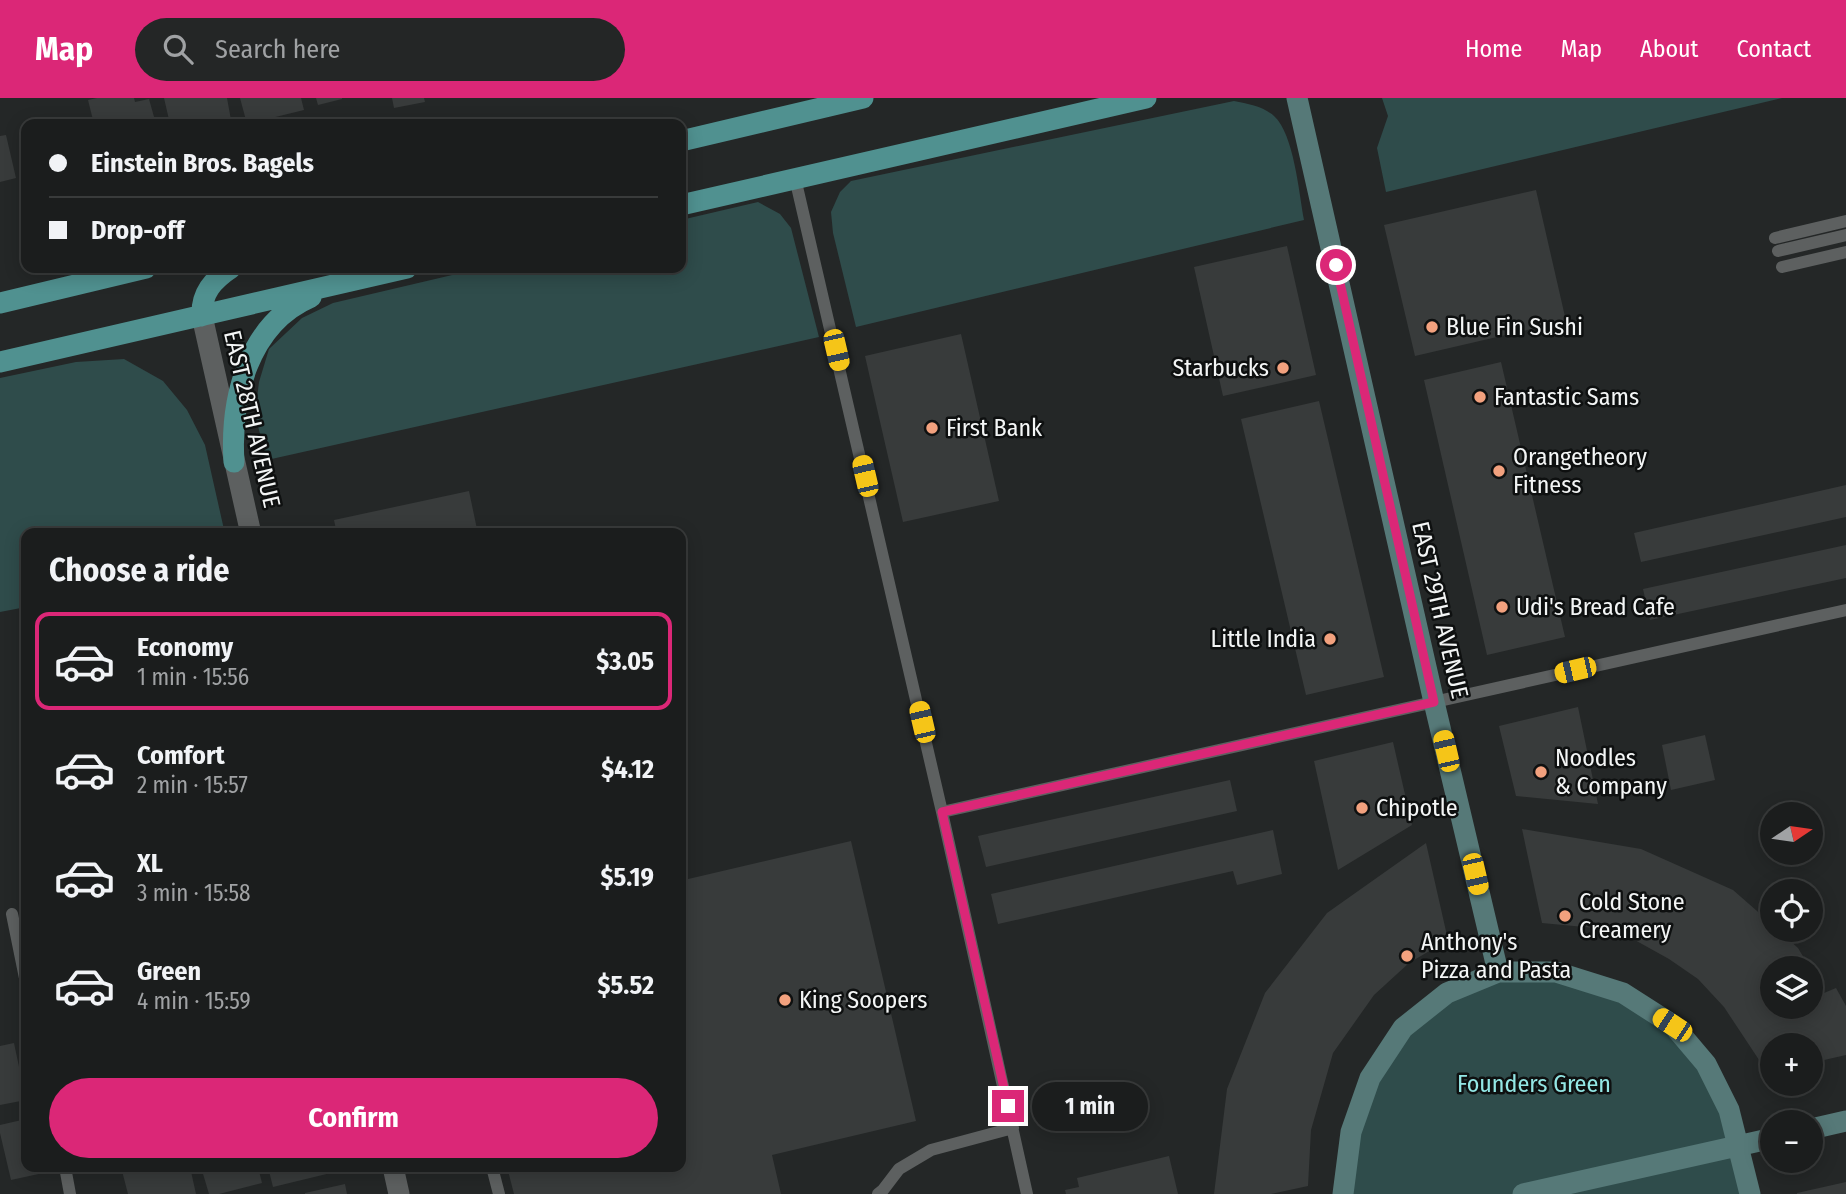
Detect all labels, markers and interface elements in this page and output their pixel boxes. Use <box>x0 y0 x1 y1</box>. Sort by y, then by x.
search box <box>135 18 625 81</box>
text: Map <box>35 29 93 69</box>
icon: search <box>159 30 197 68</box>
text: Search here <box>215 34 340 65</box>
text: Home <box>1465 35 1522 63</box>
text: Map <box>1560 35 1602 63</box>
text: About <box>1640 35 1698 63</box>
text: Contact <box>1736 35 1811 63</box>
text: Einstein Bros. Bagels <box>91 148 314 179</box>
text: Drop-off <box>91 215 184 246</box>
route start <box>1320 249 1352 281</box>
place label: Blue Fin Sushi <box>1446 313 1583 341</box>
marker: Blue Fin Sushi <box>1424 319 1440 335</box>
car <box>822 327 851 373</box>
street label: EAST 28TH AVENUE <box>218 328 286 510</box>
place label: Starbucks <box>1172 354 1269 382</box>
marker: Starbucks <box>1275 360 1291 376</box>
place label: Fantastic Sams <box>1494 383 1639 411</box>
marker: Fantastic Sams <box>1472 389 1488 405</box>
place label: First Bank <box>946 414 1043 442</box>
marker: First Bank <box>924 420 940 436</box>
place label: Orangetheory Fitness <box>1513 443 1647 499</box>
car <box>851 453 880 499</box>
marker: Orangetheory Fitness <box>1491 463 1507 479</box>
street label: EAST 29TH AVENUE <box>1406 519 1474 701</box>
text: Choose a ride <box>49 551 230 589</box>
place label: Udi's Bread Cafe <box>1516 593 1675 621</box>
marker: Udi's Bread Cafe <box>1494 599 1510 615</box>
place label: Little India <box>1211 625 1316 653</box>
icon: car <box>53 630 116 693</box>
marker: Little India <box>1322 631 1338 647</box>
text: Economy <box>137 632 233 663</box>
text: $3.05 <box>596 646 654 677</box>
car <box>1553 655 1598 685</box>
text: 1 min · 15:56 <box>137 663 249 691</box>
car <box>908 699 937 745</box>
car <box>1432 728 1461 774</box>
icon: car <box>53 738 116 801</box>
text: Comfort <box>137 740 225 771</box>
place label: Noodles & Company <box>1555 744 1667 800</box>
text: $4.12 <box>601 754 654 785</box>
marker: Noodles & Company <box>1533 764 1549 780</box>
text: 2 min · 15:57 <box>137 771 248 799</box>
place label: Chipotle <box>1376 794 1458 822</box>
marker: Chipotle <box>1354 800 1370 816</box>
north arrow <box>1760 802 1824 864</box>
map controls <box>1760 802 1823 1173</box>
icon: car <box>53 846 116 909</box>
text: XL <box>137 848 163 879</box>
car <box>1461 851 1490 897</box>
text: $5.19 <box>600 862 654 893</box>
text: 3 min · 15:58 <box>137 879 251 907</box>
button: locate <box>1760 879 1823 942</box>
place label: Cold Stone Creamery <box>1579 888 1685 944</box>
marker: Cold Stone Creamery <box>1557 908 1573 924</box>
place label: Anthony's Pizza and Pasta <box>1421 928 1571 984</box>
marker: Anthony's Pizza and Pasta <box>1399 948 1415 964</box>
icon: car <box>53 954 116 1017</box>
text: Green <box>137 956 201 987</box>
button: layers <box>1760 956 1823 1019</box>
text: $5.52 <box>598 970 654 1001</box>
place label: King Soopers <box>799 986 927 1014</box>
text: 4 min · 15:59 <box>137 987 251 1015</box>
marker: King Soopers <box>777 992 793 1008</box>
car <box>1649 1005 1696 1045</box>
button: + <box>1760 1033 1823 1096</box>
park label: Founders Green <box>1457 1070 1611 1098</box>
button: Confirm <box>49 1078 658 1158</box>
callout: 1 min <box>1032 1082 1148 1130</box>
route end <box>992 1090 1024 1122</box>
text: 1 min <box>1065 1092 1115 1120</box>
button: − <box>1760 1110 1823 1173</box>

